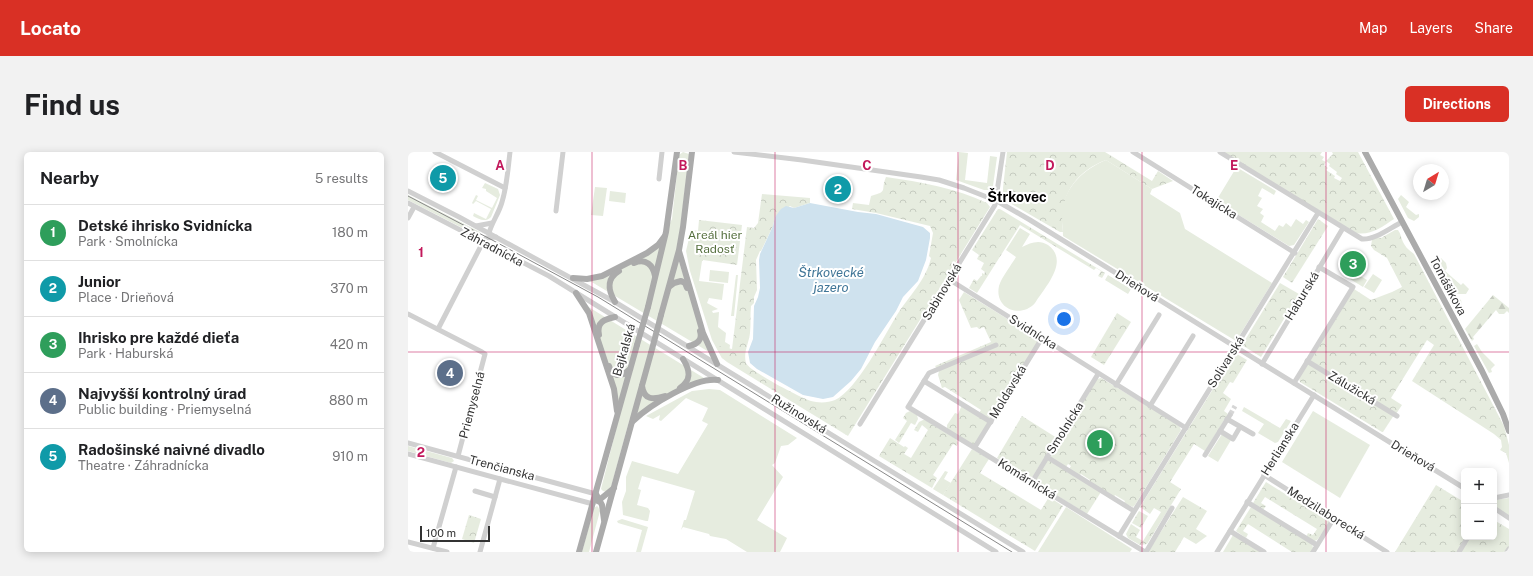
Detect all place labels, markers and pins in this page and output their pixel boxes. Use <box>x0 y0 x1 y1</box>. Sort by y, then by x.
pin: 5 <box>430 163 456 193</box>
pin: 2 <box>825 174 851 204</box>
pin: 3 <box>1340 249 1366 279</box>
pin: 4 <box>437 358 463 388</box>
pin: 1 <box>1087 428 1113 458</box>

